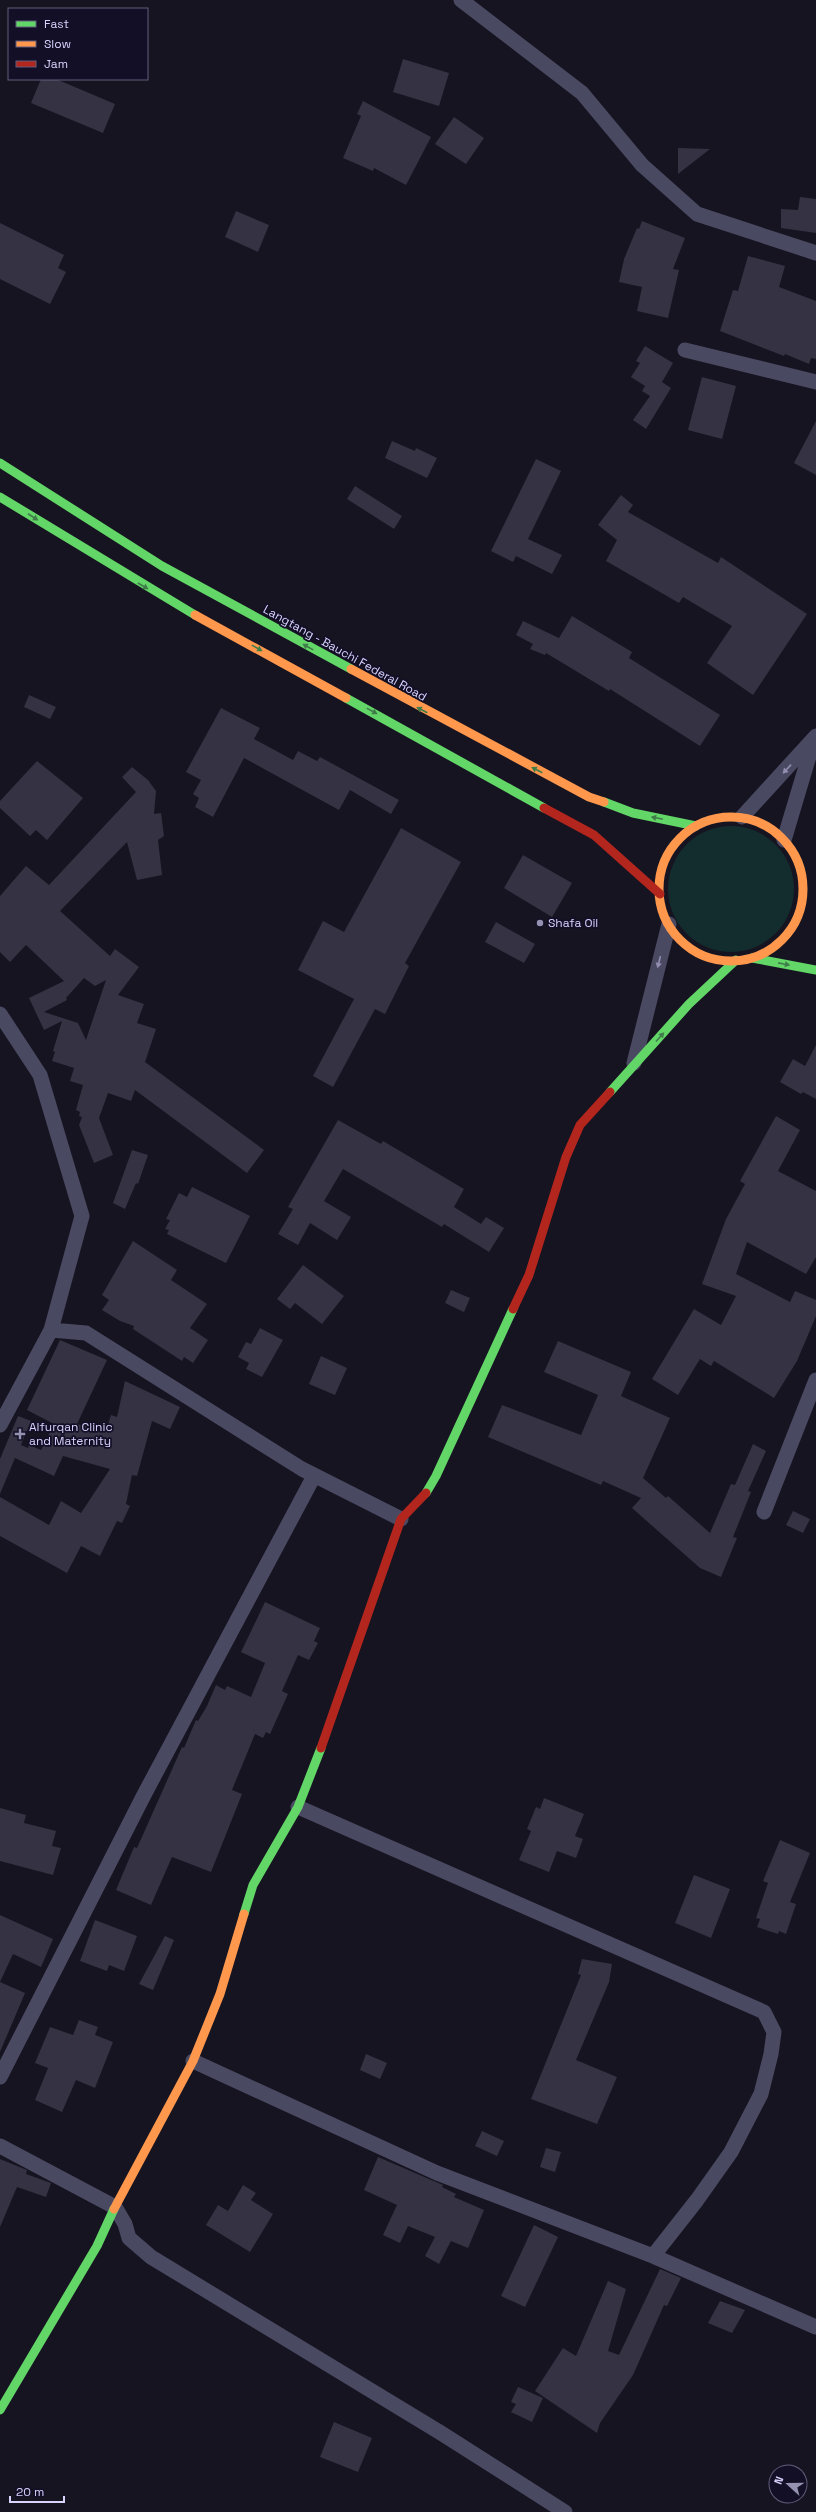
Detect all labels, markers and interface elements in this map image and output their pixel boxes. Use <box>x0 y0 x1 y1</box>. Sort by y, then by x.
legend <box>8 8 148 80</box>
text: Fast <box>44 16 69 32</box>
text: Slow <box>44 36 71 52</box>
text: Jam <box>44 56 68 72</box>
one-way arrow <box>27 514 39 521</box>
one-way arrow <box>137 582 149 589</box>
street label: Langtang - Bauchi Federal Road <box>260 601 430 705</box>
one-way arrow <box>302 644 314 650</box>
one-way arrow <box>252 645 263 652</box>
one-way arrow <box>416 706 428 713</box>
one-way arrow <box>366 707 377 714</box>
one-way arrow <box>783 764 792 773</box>
one-way arrow <box>532 766 543 773</box>
one-way arrow <box>651 815 664 821</box>
place label: Shafa Oil <box>548 915 598 931</box>
marker: Shafa Oil <box>535 918 545 928</box>
one-way arrow <box>656 956 662 968</box>
one-way arrow <box>778 961 790 967</box>
one-way arrow <box>655 1031 664 1042</box>
place label: Alfurqan Clinic and Maternity <box>29 1419 113 1449</box>
marker: Alfurqan Clinic and Maternity <box>14 1428 26 1440</box>
north arrow <box>768 2464 808 2504</box>
text: N <box>771 2474 787 2486</box>
scale bar <box>10 2478 64 2504</box>
text: 20 m <box>16 2484 44 2500</box>

